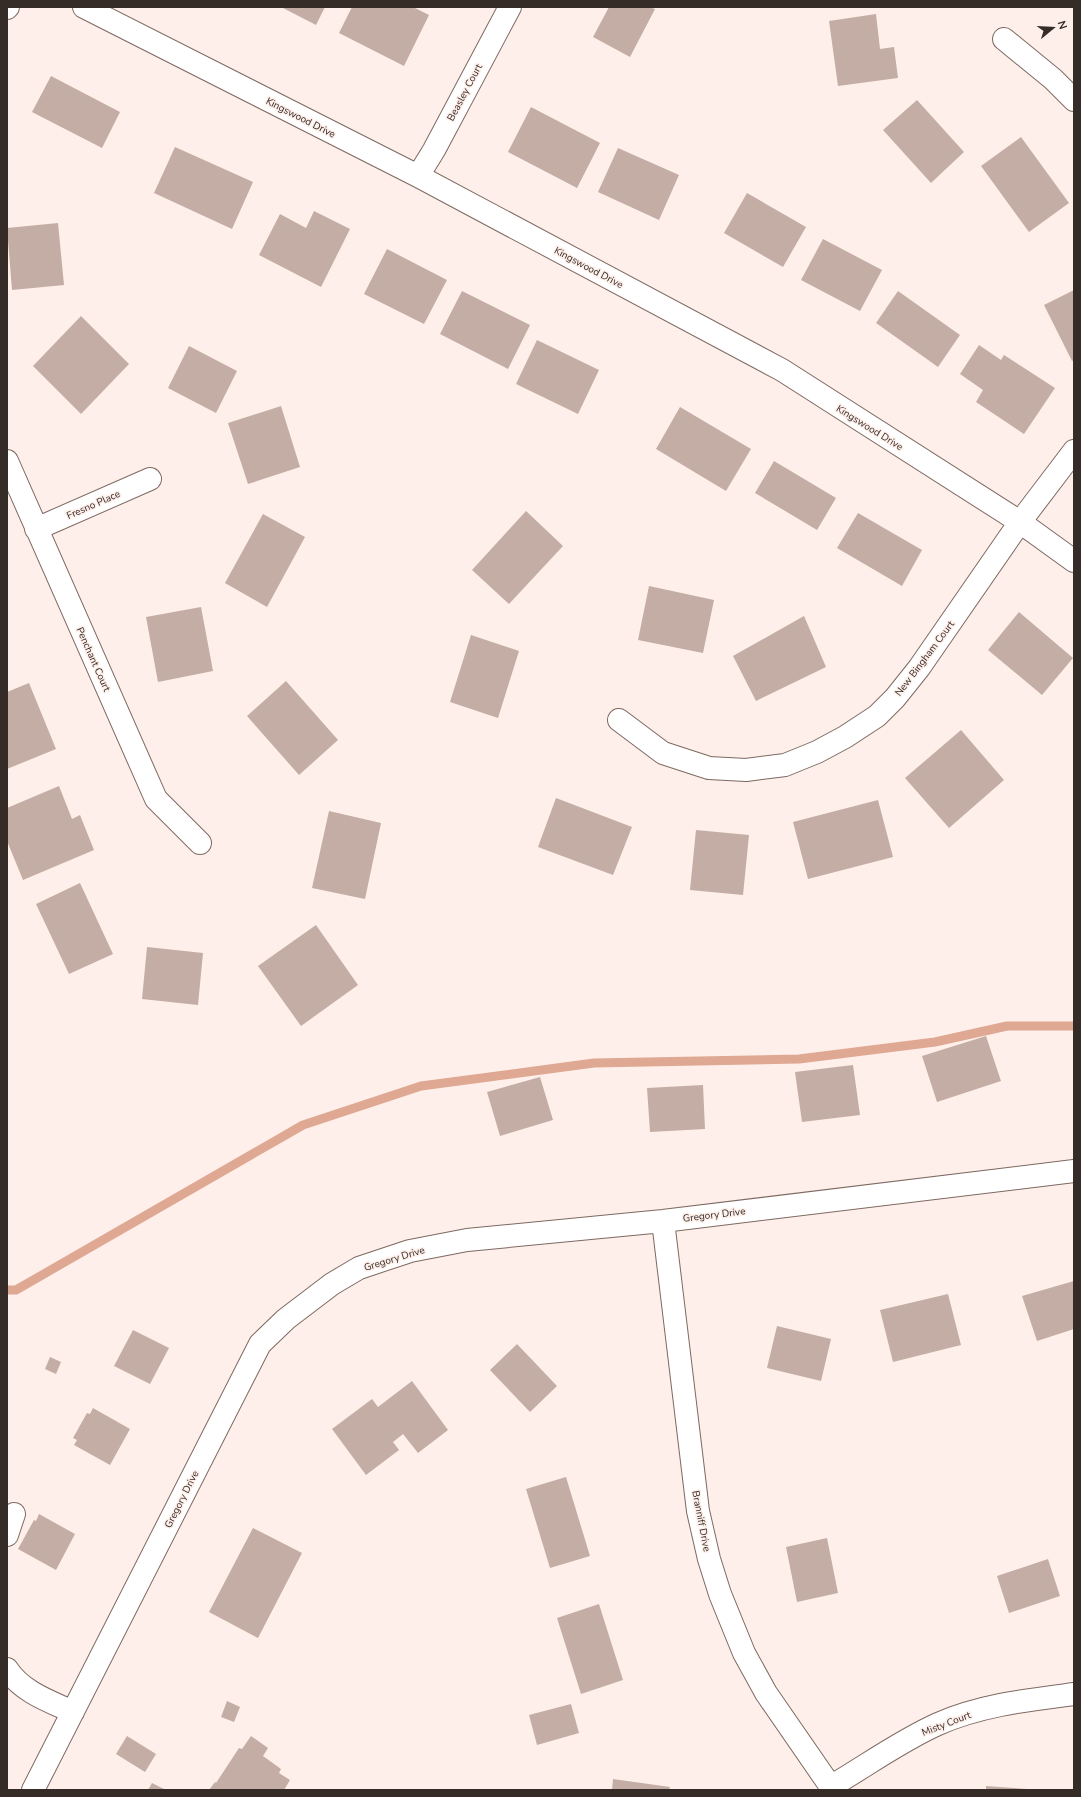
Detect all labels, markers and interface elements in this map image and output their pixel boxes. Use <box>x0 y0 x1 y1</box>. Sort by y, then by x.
north arrow <box>1033 8 1073 48</box>
text: N <box>1054 19 1070 31</box>
street label: Beasley Court <box>444 61 486 124</box>
street label: Kingswood Drive <box>263 94 338 141</box>
street label: Kingswood Drive <box>552 244 626 292</box>
street label: Kingswood Drive <box>833 402 906 454</box>
street label: Fresno Place <box>64 487 122 523</box>
street label: New Bingham Court <box>892 618 958 699</box>
street label: Penchant Court <box>73 625 114 694</box>
street label: Gregory Drive <box>682 1204 746 1226</box>
street label: Gregory Drive <box>362 1243 426 1275</box>
street label: Gregory Drive <box>161 1468 202 1531</box>
street label: Branniff Drive <box>688 1489 714 1553</box>
street label: Misty Court <box>920 1708 974 1740</box>

